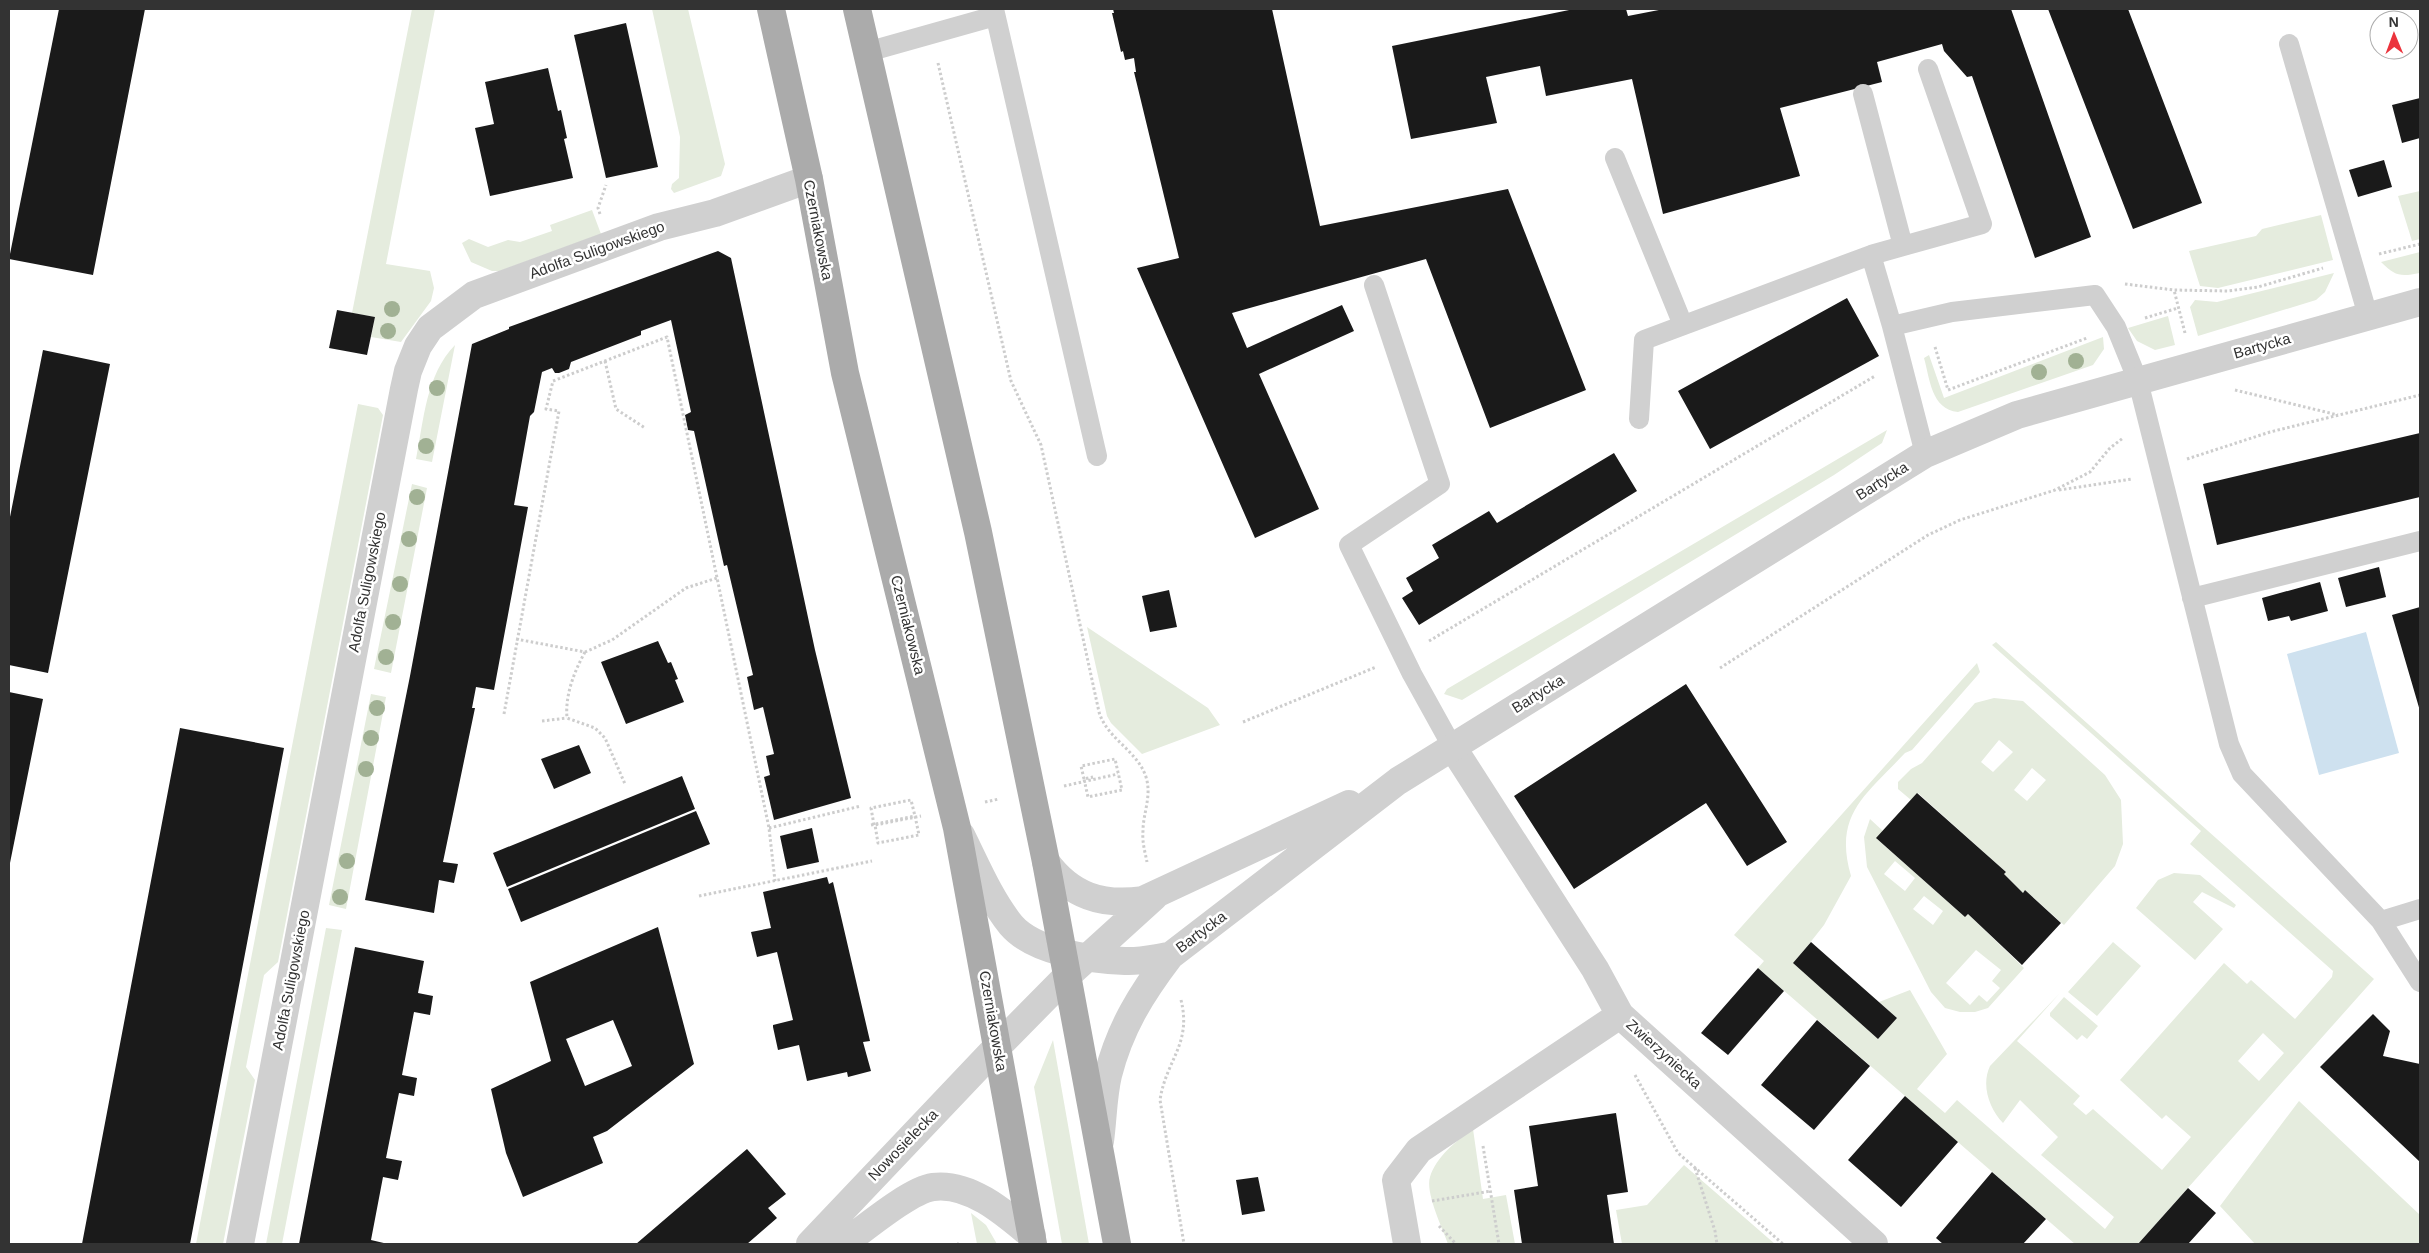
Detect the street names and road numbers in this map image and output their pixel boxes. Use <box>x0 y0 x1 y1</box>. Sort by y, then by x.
street label: Czerniakowska <box>800 178 837 282</box>
street label: Adolfa Suligowskiego <box>527 217 667 282</box>
street label: Bartycka <box>2231 329 2293 362</box>
street label: Bartycka <box>1852 458 1912 503</box>
street label: Adolfa Suligowskiego <box>345 510 388 654</box>
street label: Czerniakowska <box>888 573 929 677</box>
street label: Bartycka <box>1508 671 1568 716</box>
street label: Bartycka <box>1172 907 1230 956</box>
street label: Adolfa Suligowskiego <box>269 908 312 1052</box>
street label: Czerniakowska <box>976 969 1011 1073</box>
street label: Zwierzyniecka <box>1623 1016 1706 1092</box>
street label: Nowosielecka <box>864 1105 941 1184</box>

